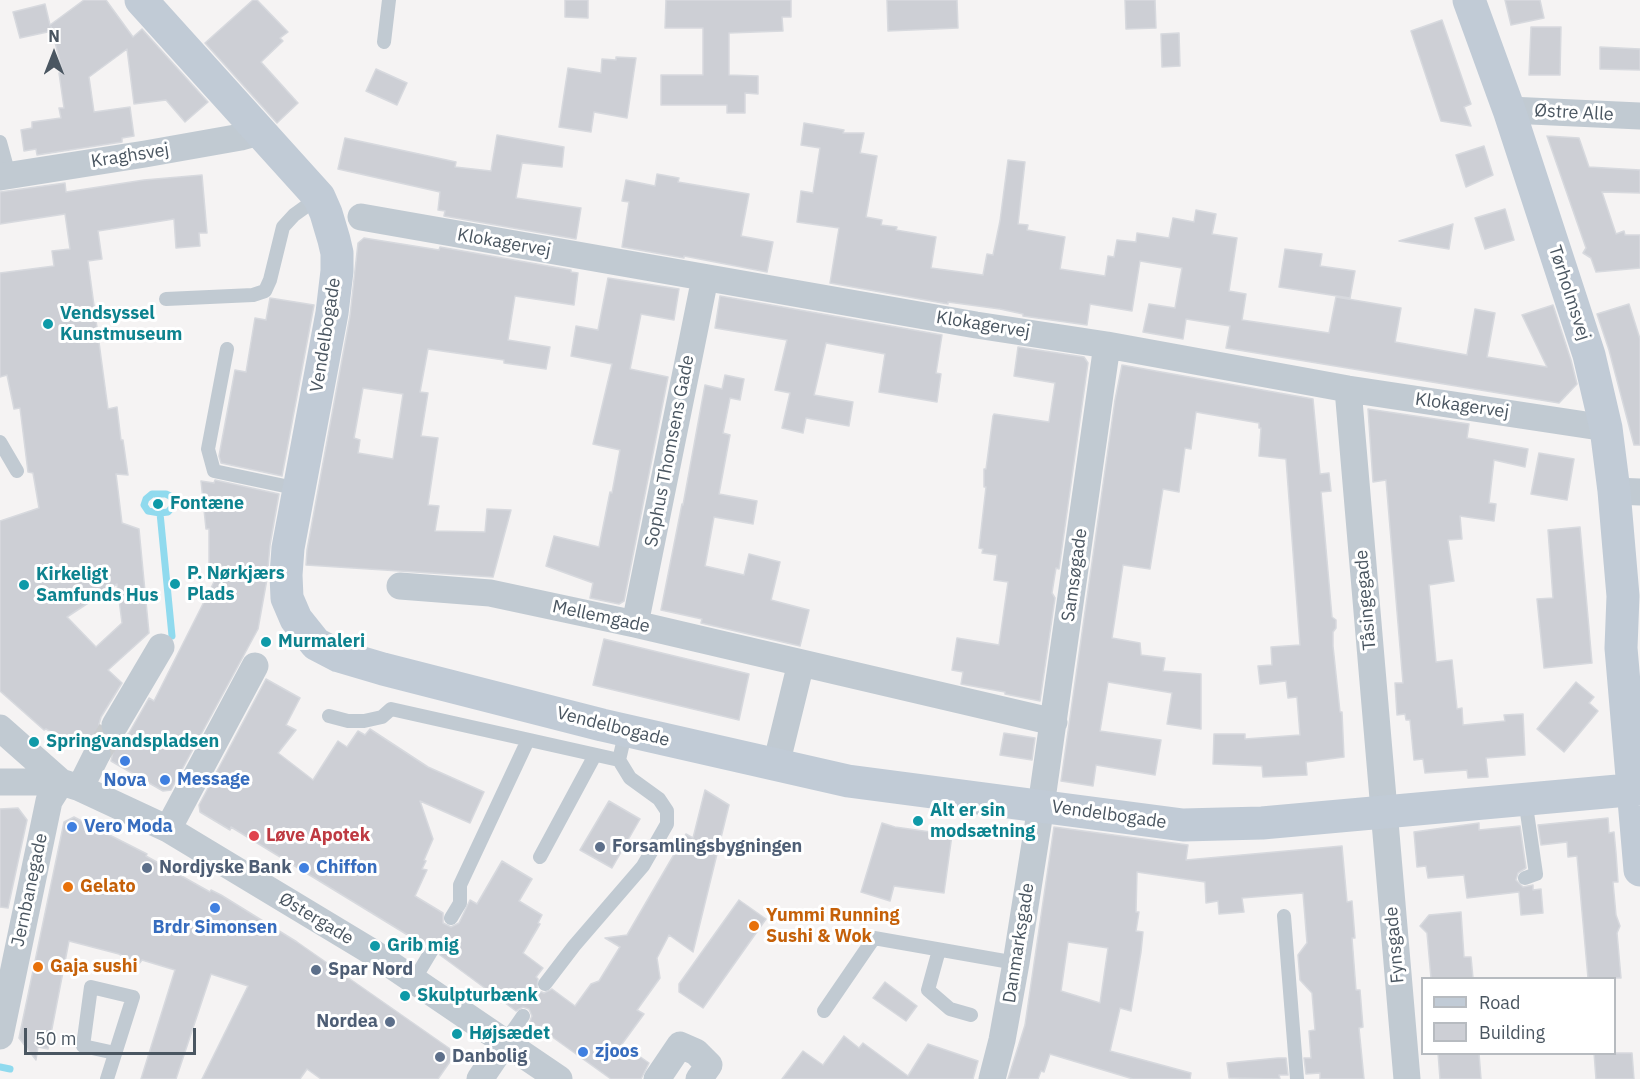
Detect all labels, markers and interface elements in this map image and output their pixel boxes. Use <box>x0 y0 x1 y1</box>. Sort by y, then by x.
north arrow <box>24 24 84 84</box>
text: N <box>48 26 60 46</box>
street label: Østre Alle <box>1534 100 1614 126</box>
street label: Kraghsvej <box>89 139 171 173</box>
street label: Klokagervej <box>456 224 552 262</box>
street label: Tørholmsvej <box>1544 243 1594 343</box>
street label: Vendelbogade <box>306 276 346 394</box>
place label: Vendsyssel Kunstmuseum <box>60 303 182 346</box>
street label: Klokagervej <box>935 307 1031 343</box>
marker: Vendsyssel Kunstmuseum <box>41 317 55 331</box>
street label: Sophus Thomsens Gade <box>641 353 699 549</box>
street label: Klokagervej <box>1414 389 1510 423</box>
place label: Fontæne <box>170 493 244 515</box>
marker: Fontæne <box>151 497 165 511</box>
street label: Samsøgade <box>1058 527 1092 623</box>
street label: Tåsingegade <box>1351 549 1381 651</box>
place label: P. Nørkjærs Plads <box>187 563 285 606</box>
place label: Kirkeligt Samfunds Hus <box>36 564 159 606</box>
marker: P. Nørkjærs Plads <box>168 577 182 591</box>
marker: Kirkeligt Samfunds Hus <box>17 578 31 592</box>
street label: Mellemgade <box>550 596 652 638</box>
place label: Murmaleri <box>278 631 365 653</box>
marker: Murmaleri <box>259 635 273 649</box>
street label: Vendelbogade <box>554 703 672 751</box>
place label: Springvandspladsen <box>46 731 219 753</box>
marker: Springvandspladsen <box>27 735 41 749</box>
marker: Nova <box>118 754 132 768</box>
place label: Message <box>177 769 250 791</box>
place label: Nova <box>104 770 146 792</box>
marker: Message <box>158 773 172 787</box>
street label: Vendelbogade <box>1050 796 1168 834</box>
place label: Alt er sin modsætning <box>930 800 1035 842</box>
marker: Alt er sin modsætning <box>911 814 925 828</box>
place label: Vero Moda <box>84 816 173 838</box>
marker: Vero Moda <box>65 820 79 834</box>
place label: Løve Apotek <box>266 825 370 847</box>
marker: Løve Apotek <box>247 829 261 843</box>
street label: Jernbanegade <box>7 831 53 949</box>
place label: Forsamlingsbygningen <box>612 836 802 858</box>
marker: Forsamlingsbygningen <box>593 840 607 854</box>
place label: Nordjyske Bank <box>159 857 292 879</box>
place label: Chiffon <box>316 857 377 879</box>
marker: Nordjyske Bank <box>140 861 154 875</box>
marker: Chiffon <box>297 861 311 875</box>
place label: Gelato <box>80 876 136 898</box>
marker: Gelato <box>61 880 75 894</box>
street label: Danmarksgade <box>999 881 1039 1005</box>
street label: Østergade <box>275 888 357 950</box>
marker: Brdr Simonsen <box>208 901 222 915</box>
place label: Yummi Running Sushi & Wok <box>766 905 899 948</box>
street label: Fynsgade <box>1381 906 1409 984</box>
place label: Brdr Simonsen <box>153 917 277 939</box>
marker: Yummi Running Sushi & Wok <box>747 919 761 933</box>
place label: Grib mig <box>387 935 459 957</box>
marker: Grib mig <box>368 939 382 953</box>
place label: Gaja sushi <box>50 956 138 978</box>
place label: Spar Nord <box>328 959 413 981</box>
marker: Gaja sushi <box>31 960 45 974</box>
marker: Spar Nord <box>309 963 323 977</box>
legend <box>1421 977 1616 1055</box>
place label: Skulpturbænk <box>417 985 538 1007</box>
marker: Skulpturbænk <box>398 989 412 1003</box>
text: Road <box>1479 991 1520 1014</box>
place label: Nordea <box>316 1011 378 1033</box>
marker: Nordea <box>383 1015 397 1029</box>
scale bar <box>27 1016 200 1054</box>
text: Building <box>1479 1021 1545 1044</box>
place label: Højsædet <box>469 1023 550 1045</box>
text: 50 m <box>35 1027 77 1050</box>
marker: Højsædet <box>450 1027 464 1041</box>
place label: zjoos <box>595 1041 639 1063</box>
marker: zjoos <box>576 1045 590 1059</box>
place label: Danbolig <box>452 1046 527 1068</box>
marker: Danbolig <box>433 1050 447 1064</box>

